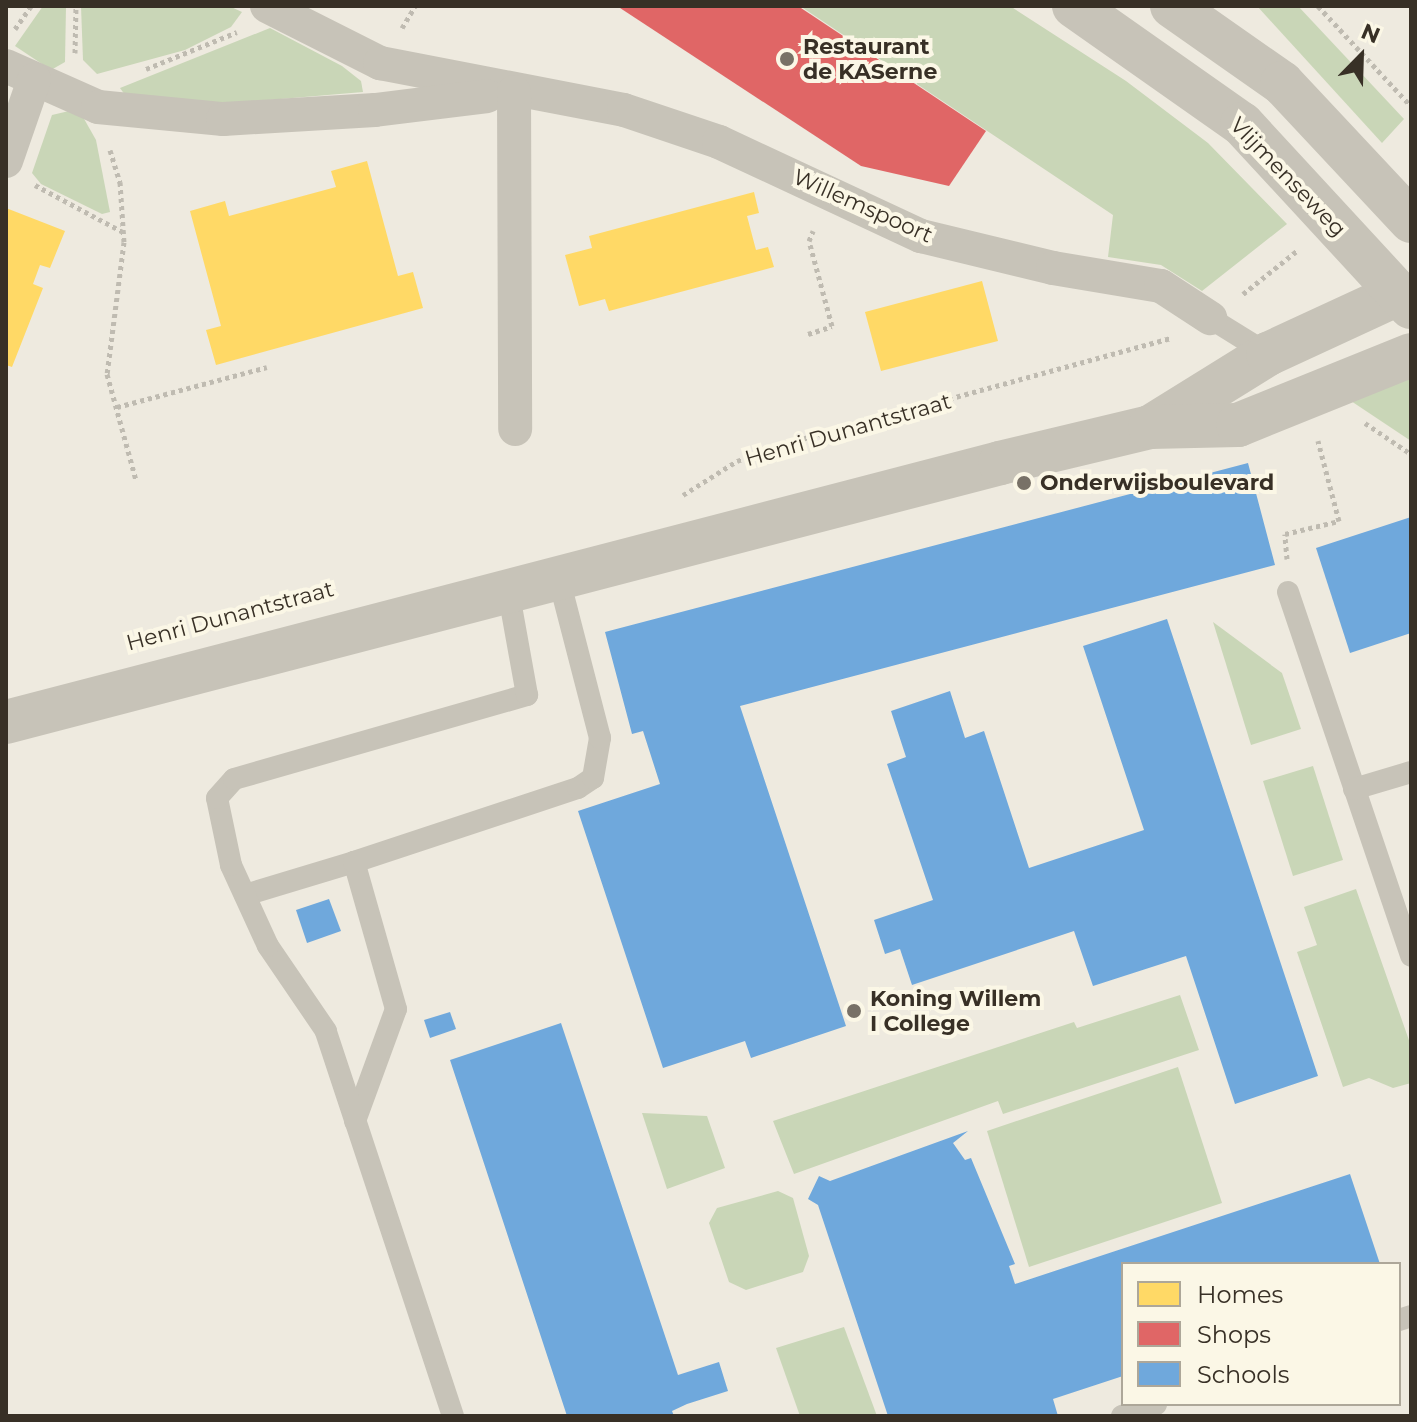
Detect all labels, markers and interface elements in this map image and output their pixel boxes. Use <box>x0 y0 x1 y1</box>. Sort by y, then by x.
north arrow <box>1321 16 1401 96</box>
text: N <box>1357 18 1384 49</box>
place label: Restaurant de KASerne <box>803 33 937 84</box>
marker: Restaurant de KASerne <box>778 50 796 68</box>
street label: Vlijmenseweg <box>1224 112 1352 242</box>
street label: Willemspoort <box>789 163 937 249</box>
street label: Henri Dunantstraat <box>742 388 954 472</box>
place label: Onderwijsboulevard <box>1040 470 1274 496</box>
marker: Onderwijsboulevard <box>1015 474 1033 492</box>
street label: Henri Dunantstraat <box>123 576 337 656</box>
place label: Koning Willem I College <box>870 985 1041 1036</box>
marker: Koning Willem I College <box>845 1002 863 1020</box>
legend <box>1121 1262 1401 1406</box>
text: Homes <box>1197 1280 1283 1309</box>
text: Shops <box>1197 1320 1271 1349</box>
text: Schools <box>1197 1360 1290 1389</box>

